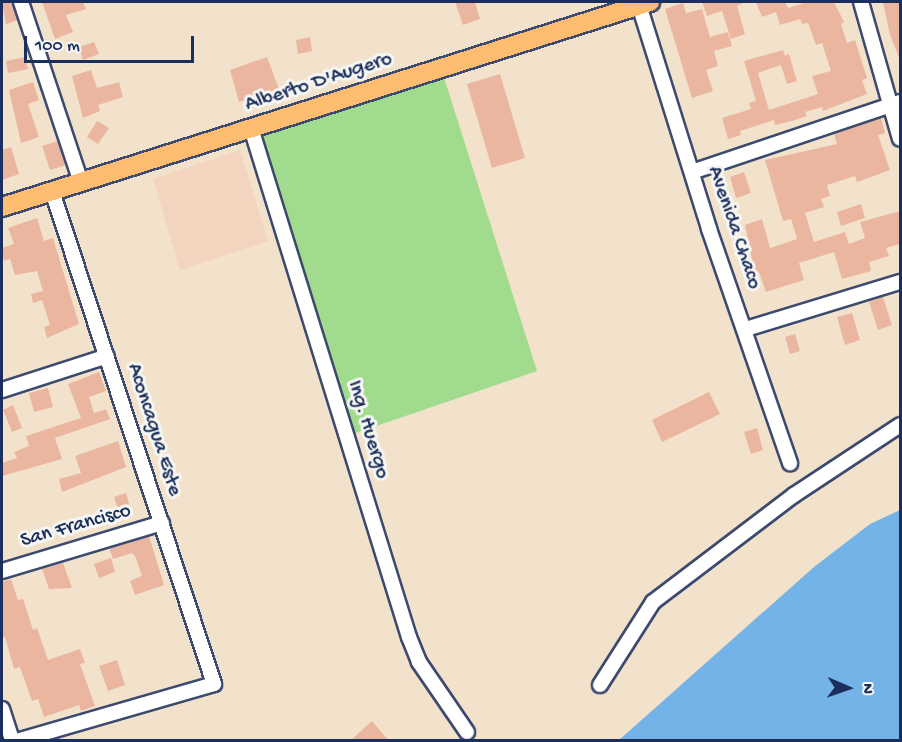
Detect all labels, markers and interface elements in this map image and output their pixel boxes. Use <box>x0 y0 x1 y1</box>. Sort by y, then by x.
scale bar <box>27 24 196 62</box>
text: 100 m <box>35 36 80 57</box>
street label: Alberto D'Augero <box>242 47 396 119</box>
street label: Avenida Chaco <box>700 163 766 293</box>
street label: Aconcagua Este <box>120 361 186 499</box>
street label: Ing. Huergo <box>340 378 394 482</box>
street label: San Francisco <box>18 499 134 555</box>
north arrow <box>818 658 878 718</box>
text: N <box>857 683 876 694</box>

